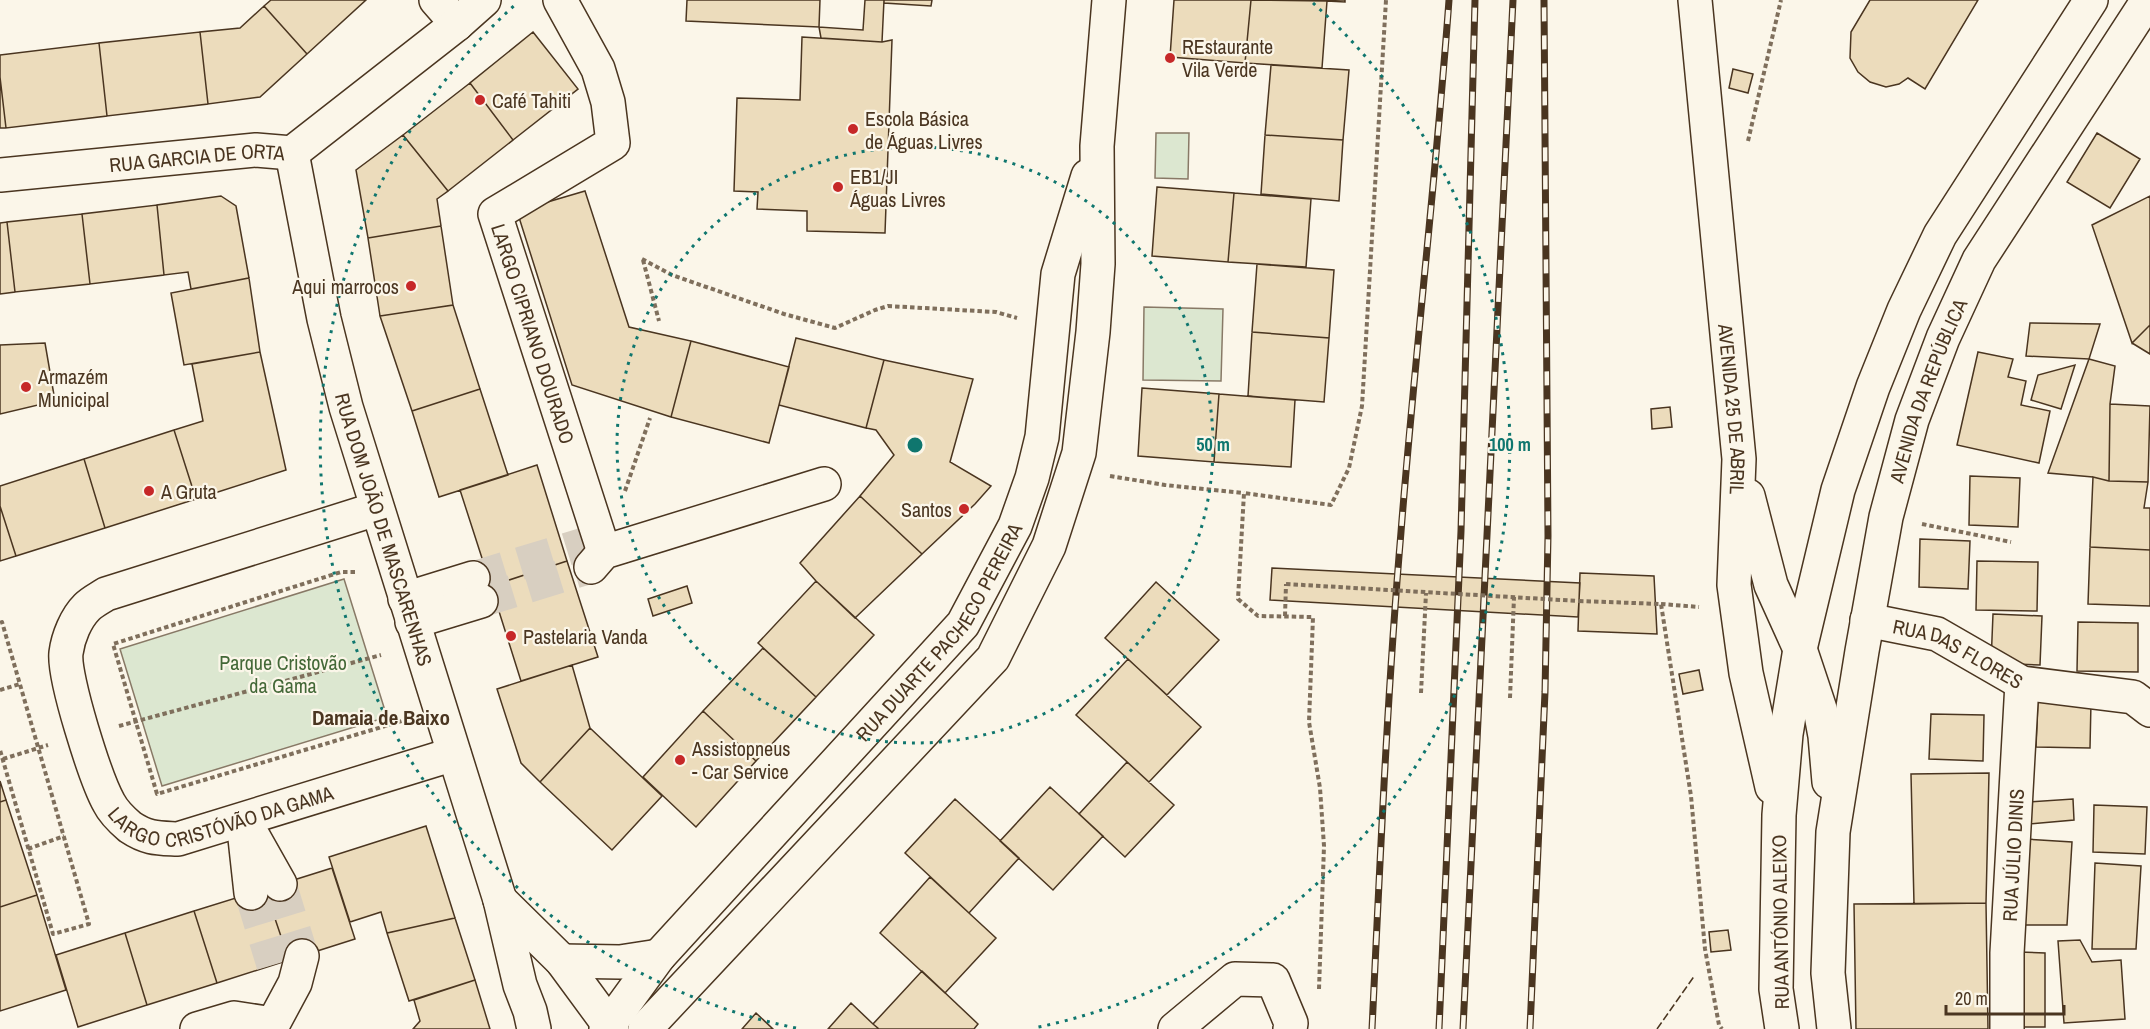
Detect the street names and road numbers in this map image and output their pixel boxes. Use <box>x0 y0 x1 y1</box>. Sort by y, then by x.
street label: RUA GARCIA DE ORTA <box>108 136 286 178</box>
street label: LARGO CIPRIANO DOURADO <box>485 220 582 447</box>
street label: AVENIDA DA REPÚBLICA <box>1882 294 1973 487</box>
street label: AVENIDA 25 DE ABRIL <box>1713 322 1753 495</box>
street label: RUA DOM JOÃO DE MASCARENHAS <box>330 390 440 669</box>
street label: RUA DUARTE PACHECO PEREIRA <box>849 518 1028 746</box>
street label: RUA DAS FLORES <box>1891 612 2028 695</box>
street label: LARGO CRISTÓVÃO DA GAMA <box>106 777 344 813</box>
street label: RUA JÚLIO DINIS <box>1995 788 2030 922</box>
street label: RUA ANTÓNIO ALEIXO <box>1765 834 1795 1010</box>

